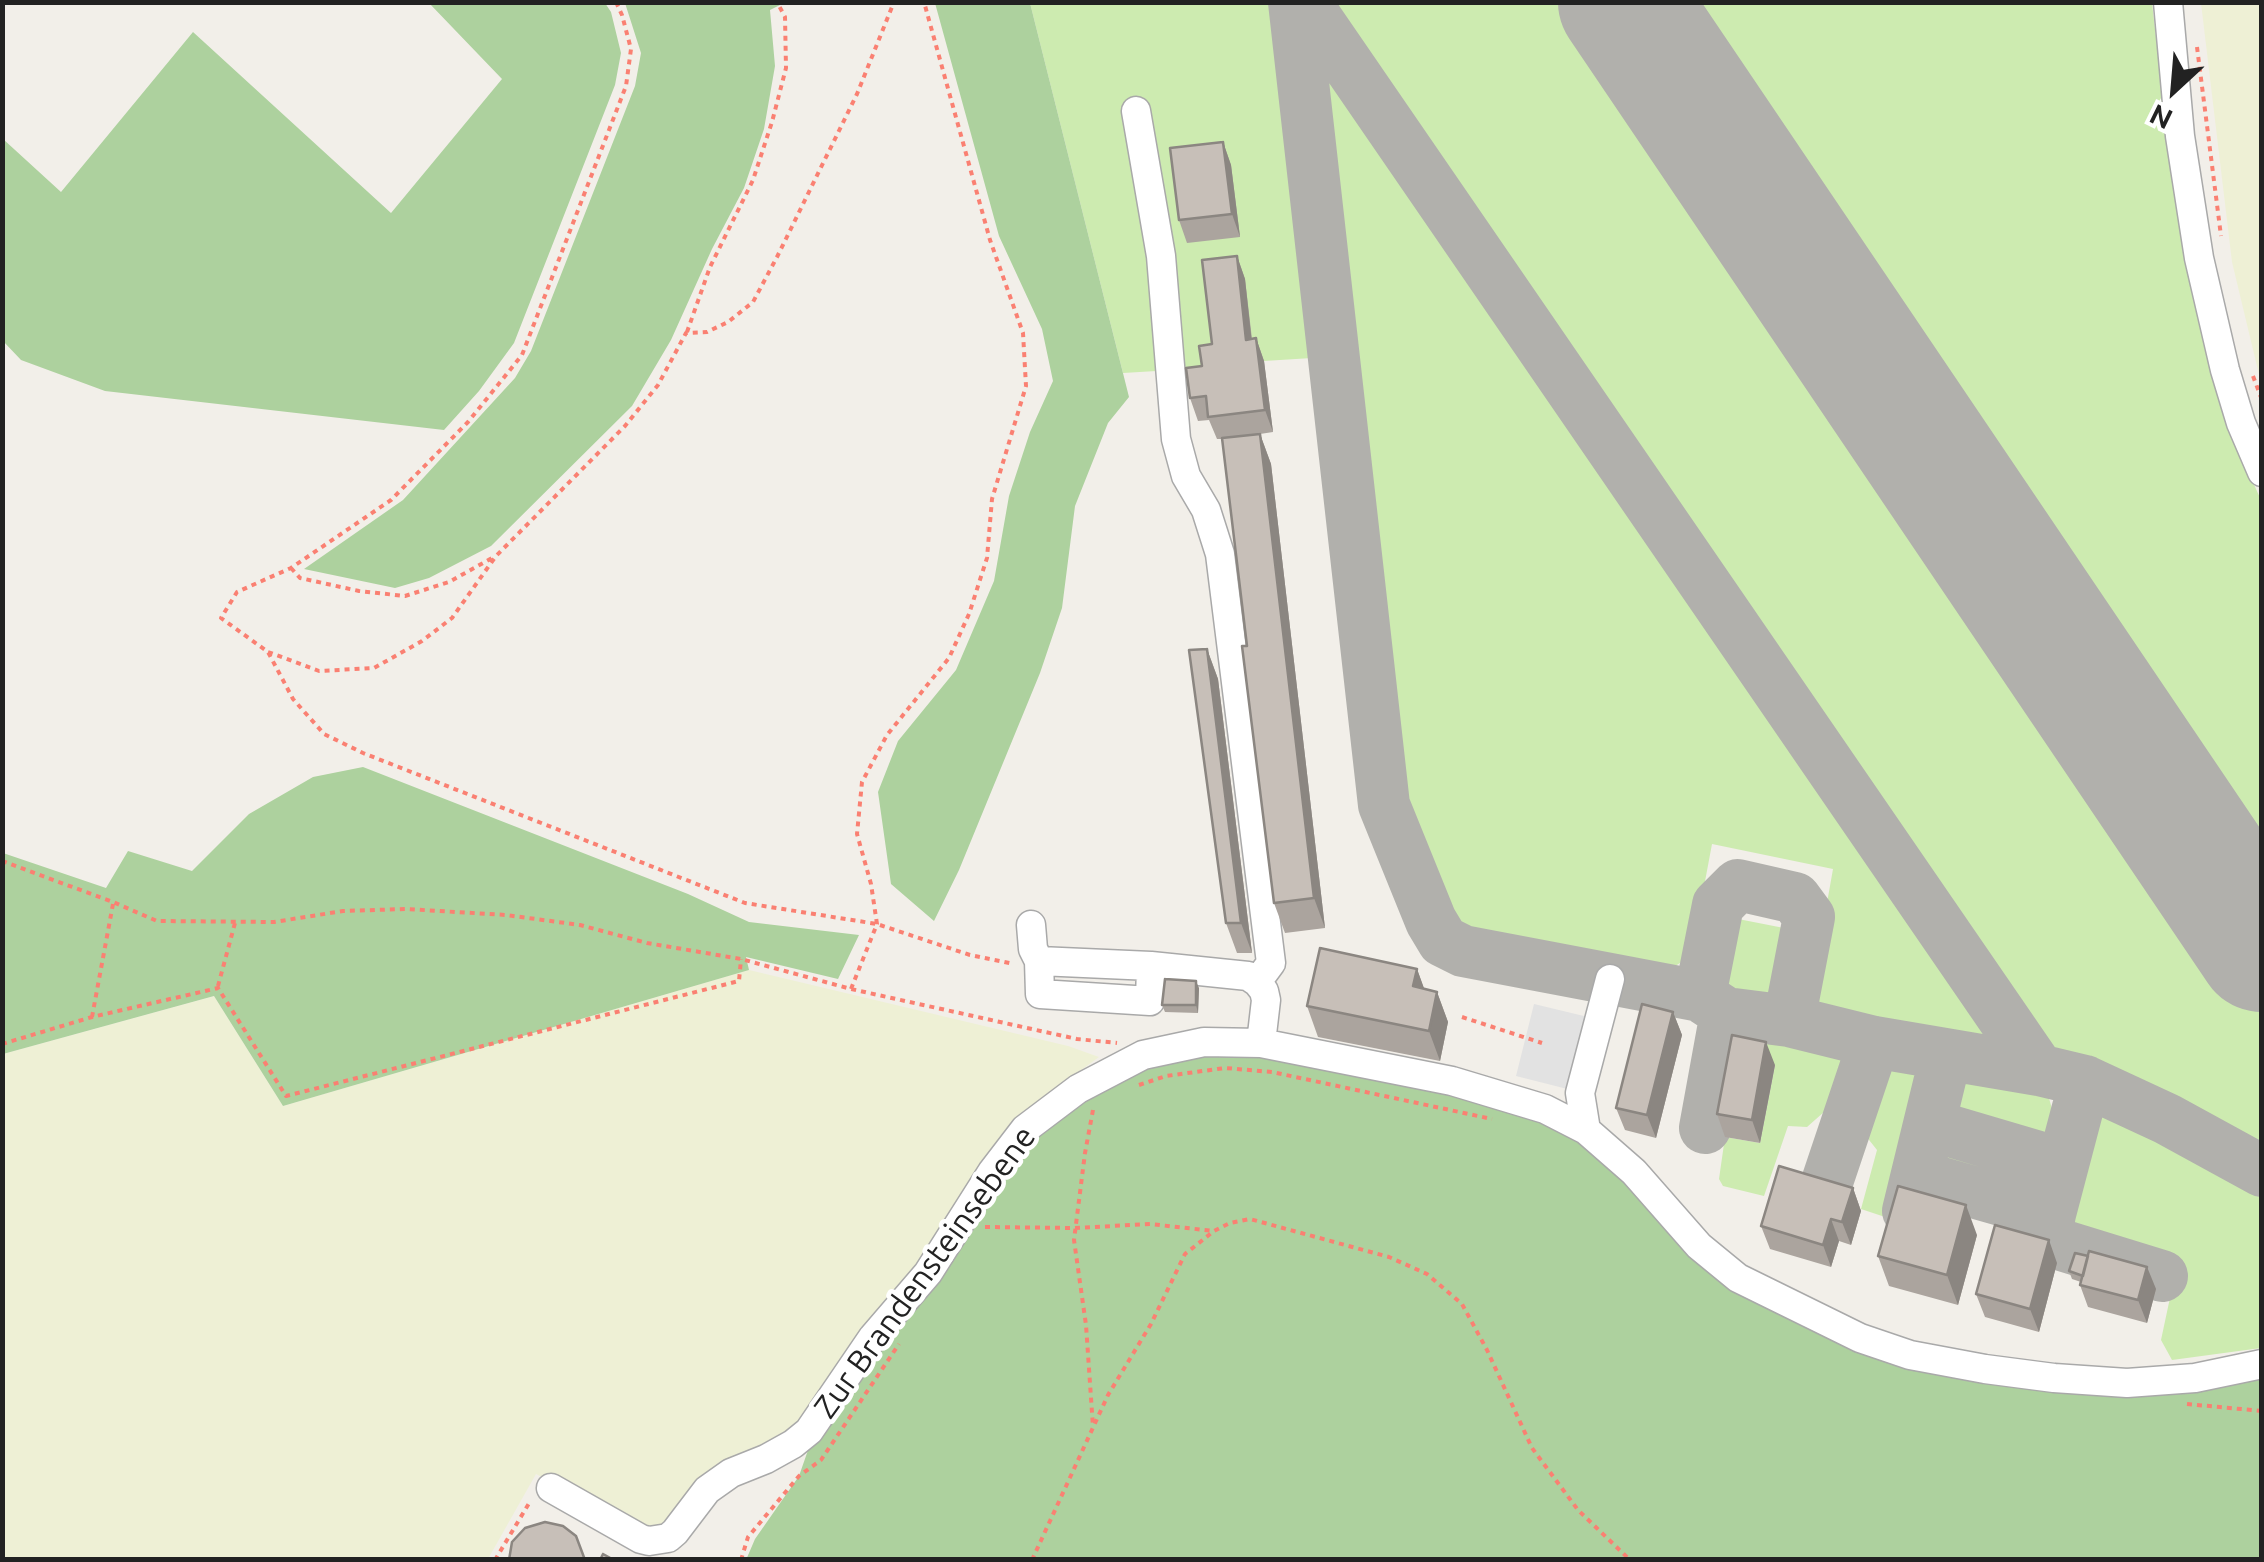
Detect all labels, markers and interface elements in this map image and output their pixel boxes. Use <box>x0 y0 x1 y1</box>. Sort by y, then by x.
north arrow <box>2124 40 2224 140</box>
text: N <box>2144 99 2177 136</box>
street label: Zur Brandensteinsebene <box>806 1119 1044 1425</box>

